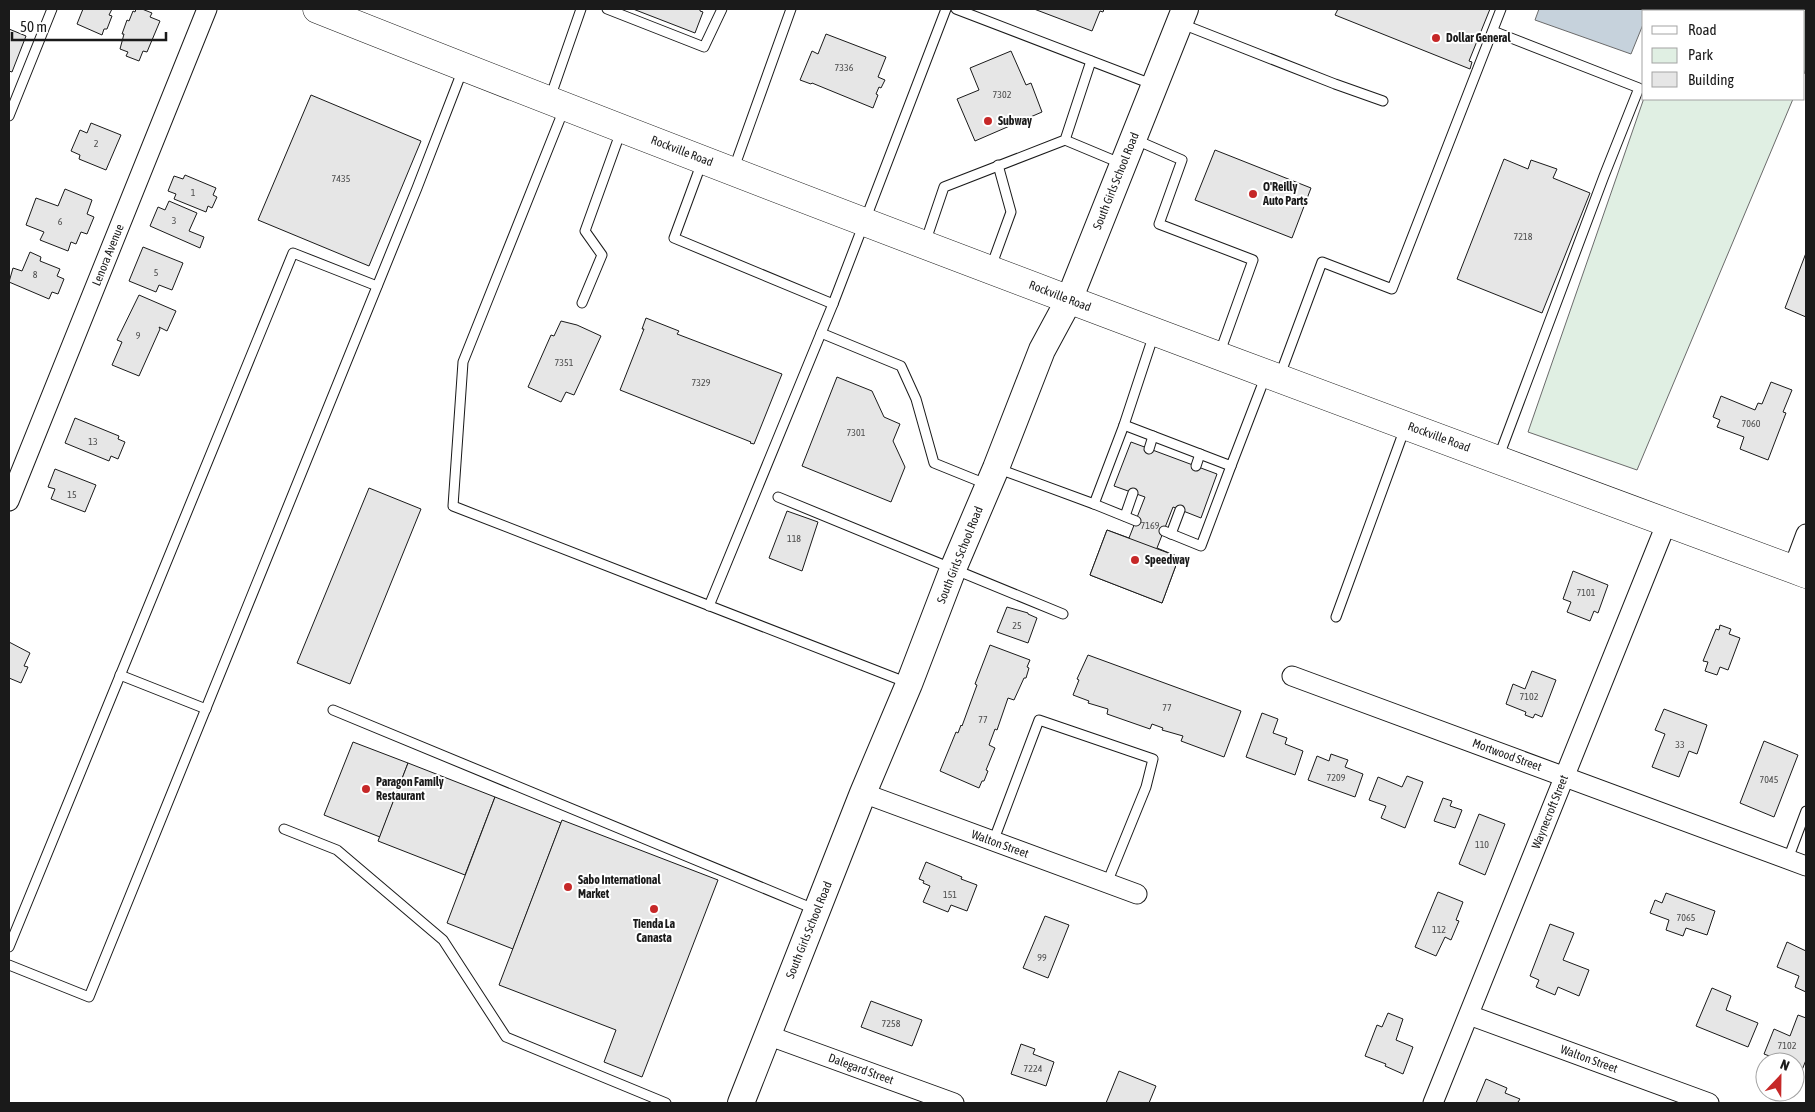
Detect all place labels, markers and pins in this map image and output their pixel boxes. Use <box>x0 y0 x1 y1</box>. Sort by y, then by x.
place label: Dollar General <box>1446 31 1511 45</box>
marker: Dollar General <box>1430 32 1442 44</box>
place label: Subway <box>998 114 1032 128</box>
marker: Subway <box>982 115 994 127</box>
place label: O'Reilly Auto Parts <box>1262 180 1308 208</box>
marker: O'Reilly Auto Parts <box>1247 188 1259 200</box>
place label: Speedway <box>1145 553 1190 567</box>
marker: Speedway <box>1129 554 1141 566</box>
place label: Paragon Family Restaurant <box>376 775 444 803</box>
marker: Paragon Family Restaurant <box>360 783 372 795</box>
place label: Sabo International Market <box>578 873 661 901</box>
marker: Sabo International Market <box>562 881 574 893</box>
marker: Tienda La Canasta <box>648 903 660 915</box>
place label: Tienda La Canasta <box>633 917 676 945</box>

